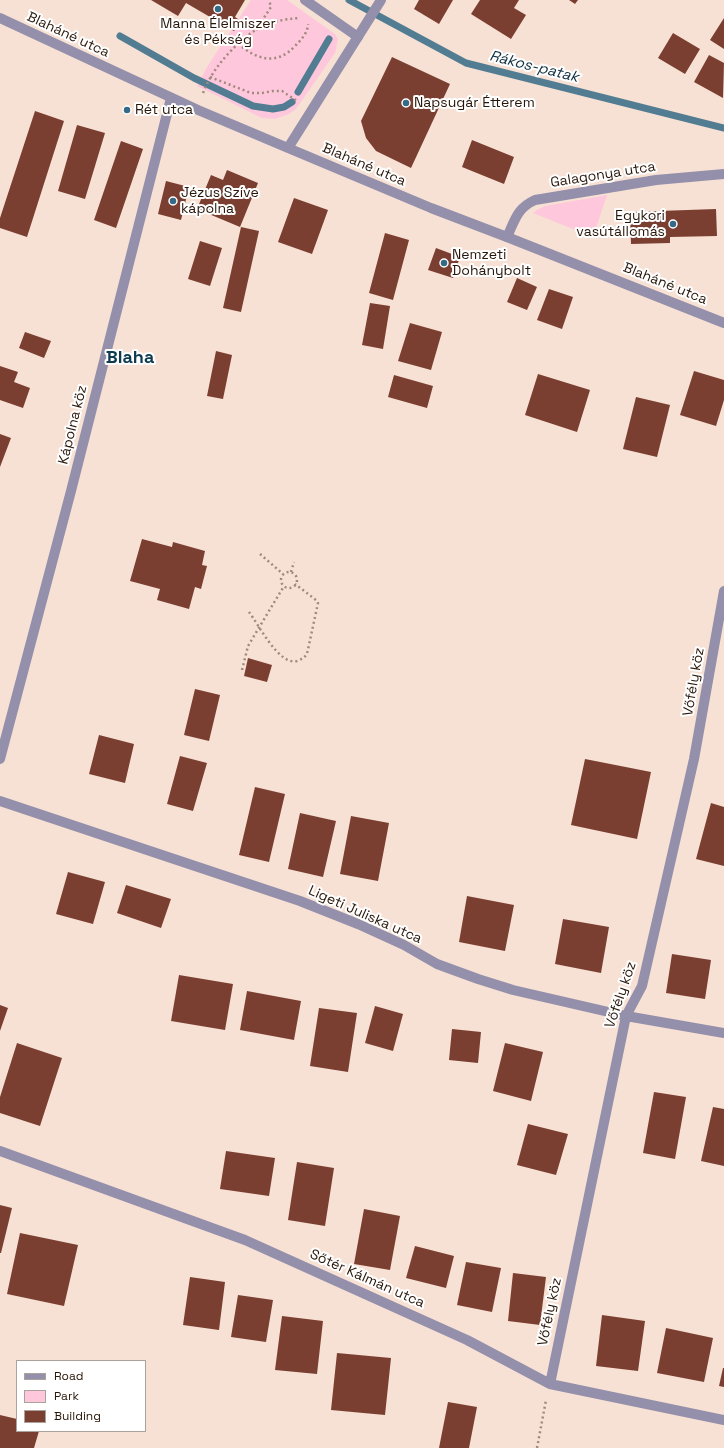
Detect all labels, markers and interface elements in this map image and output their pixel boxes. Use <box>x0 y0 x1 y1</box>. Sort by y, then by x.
marker: Manna Élelmiszer és Pékség <box>213 4 223 14</box>
street label: Blaháné utca <box>24 9 112 61</box>
place label: Manna Élelmiszer és Pékség <box>160 16 276 48</box>
water label: Rákos-patak <box>488 47 580 87</box>
place label: Napsugár Étterem <box>414 95 535 111</box>
marker: Napsugár Étterem <box>401 98 411 108</box>
place label: Rét utca <box>135 102 193 118</box>
marker: Rét utca <box>122 105 132 115</box>
street label: Blaháné utca <box>320 140 408 190</box>
street label: Galagonya utca <box>549 158 657 192</box>
place label: Jézus Szíve kápolna <box>181 185 259 218</box>
marker: Jézus Szíve kápolna <box>168 196 178 206</box>
place label: Egykori vasútállomás <box>576 208 665 240</box>
marker: Egykori vasútállomás <box>668 219 678 229</box>
place label: Nemzeti Dohánybolt <box>452 247 531 280</box>
marker: Nemzeti Dohánybolt <box>439 258 449 268</box>
street label: Blaháné utca <box>621 260 709 308</box>
district label: Blaha <box>106 347 154 369</box>
street label: Kápolna köz <box>55 384 91 466</box>
street label: Vőfély köz <box>680 647 708 717</box>
street label: Ligeti Juliska utca <box>306 882 424 948</box>
street label: Vőfély köz <box>602 960 640 1030</box>
street label: Sőtér Kálmán utca <box>307 1246 427 1312</box>
street label: Vőfély köz <box>535 1276 565 1348</box>
legend <box>16 1360 146 1432</box>
text: Road <box>54 1368 83 1384</box>
text: Park <box>54 1388 79 1404</box>
text: Building <box>54 1408 101 1424</box>

